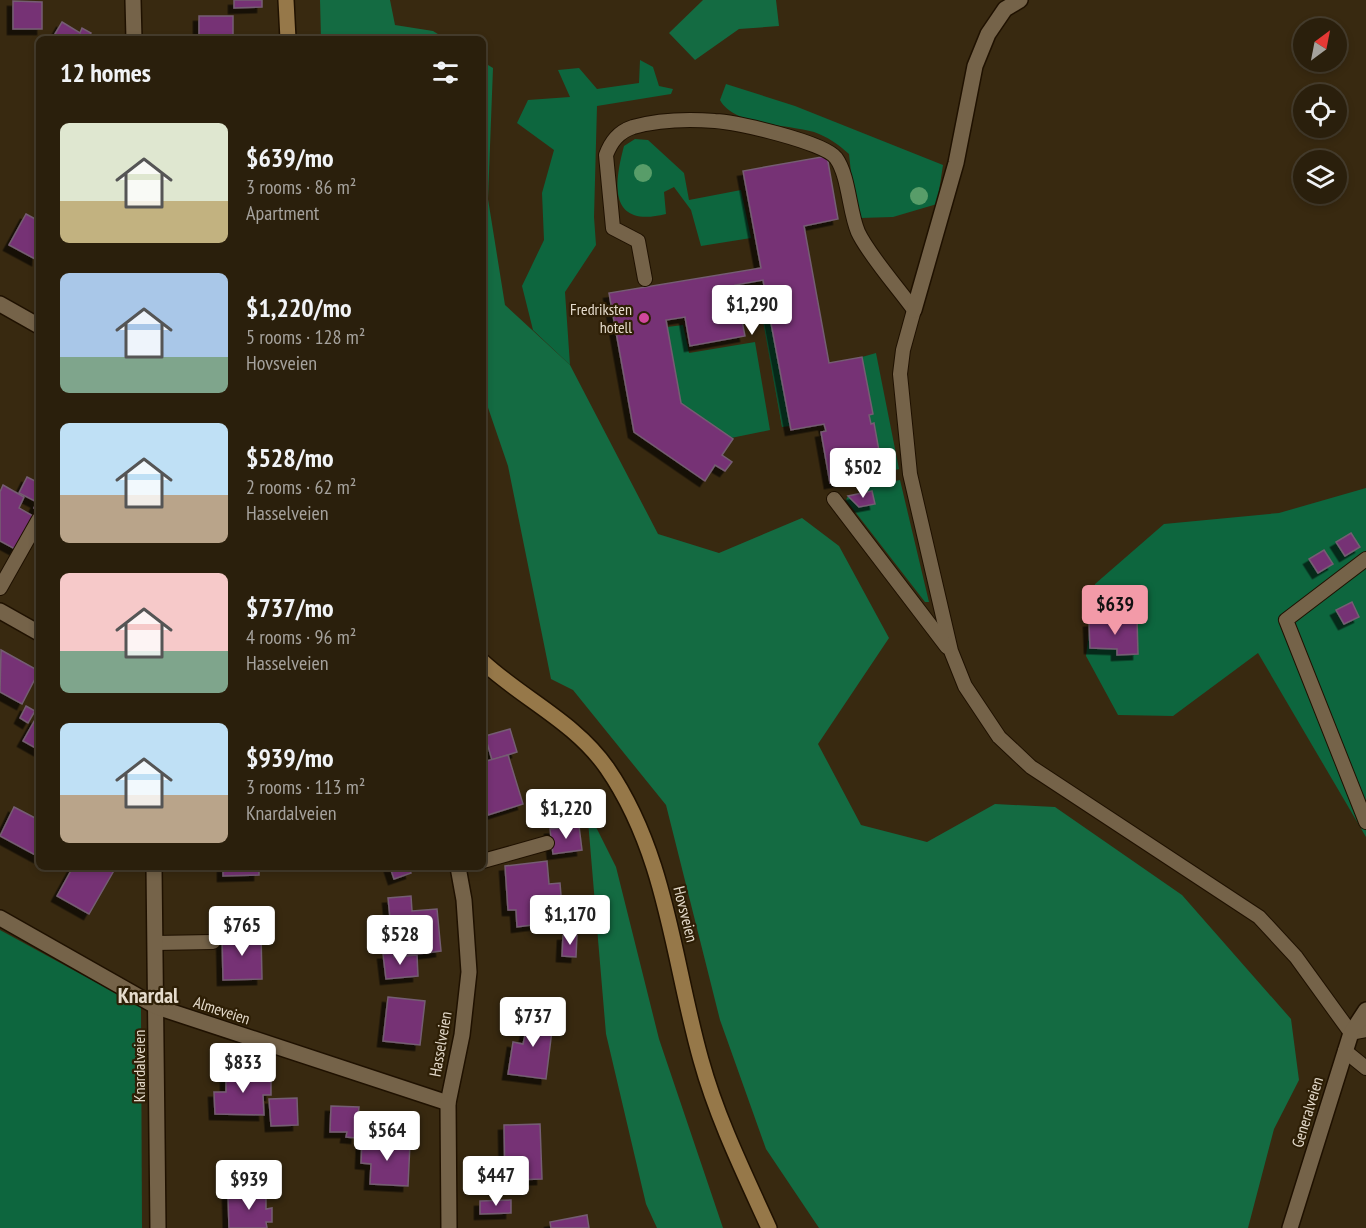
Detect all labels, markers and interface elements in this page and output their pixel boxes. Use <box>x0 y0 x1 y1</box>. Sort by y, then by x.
north arrow <box>1293 18 1347 72</box>
map controls <box>1293 18 1347 204</box>
text: 12 homes <box>60 56 151 89</box>
icon: filters <box>429 56 462 89</box>
button: locate <box>1293 84 1347 138</box>
text: $639/mo <box>246 141 334 174</box>
icon: home <box>108 147 180 219</box>
button: layers <box>1293 150 1347 204</box>
text: 3 rooms · 86 m² <box>246 174 356 200</box>
text: Apartment <box>246 200 319 226</box>
pin: $1,290 <box>703 285 801 336</box>
text: $1,220/mo <box>246 291 352 324</box>
text: $1,290 <box>726 291 778 317</box>
icon: home <box>108 297 180 369</box>
place label: Fredriksten hotell <box>570 299 632 337</box>
marker: Fredriksten hotell <box>637 311 651 325</box>
text: 5 rooms · 128 m² <box>246 324 365 350</box>
text: Hovsveien <box>246 350 317 376</box>
text: $528/mo <box>246 441 334 474</box>
icon: home <box>108 447 180 519</box>
pin: $502 <box>827 448 899 499</box>
text: $502 <box>844 454 882 480</box>
text: 2 rooms · 62 m² <box>246 474 356 500</box>
text: Hasselveien <box>246 500 329 526</box>
pin: $639 <box>1079 585 1151 636</box>
text: $737/mo <box>246 591 334 624</box>
text: $639 <box>1096 591 1134 617</box>
icon: home <box>108 597 180 669</box>
text: 4 rooms · 96 m² <box>246 624 356 650</box>
text: Hasselveien <box>246 650 329 676</box>
text: $939/mo <box>246 741 334 774</box>
icon: home <box>108 747 180 819</box>
text: 3 rooms · 113 m² <box>246 774 365 800</box>
pin: $1,220 <box>517 789 615 840</box>
text: $1,220 <box>540 795 592 821</box>
text: Knardalveien <box>246 800 336 826</box>
street label: Hovsveien <box>669 884 703 944</box>
pin: $1,170 <box>521 895 619 946</box>
text: $1,170 <box>544 901 596 927</box>
pin: $765 <box>206 906 278 957</box>
text: $765 <box>223 912 261 938</box>
pin: $528 <box>364 915 436 966</box>
text: $528 <box>381 921 419 947</box>
district label: Knardal <box>118 981 179 1009</box>
street label: Almeveien <box>191 992 253 1028</box>
pin: $737 <box>497 997 569 1048</box>
text: $737 <box>514 1003 552 1029</box>
street label: Hasselveien <box>424 1010 456 1078</box>
street label: Knardalveien <box>129 1030 149 1102</box>
pin: $833 <box>207 1043 279 1094</box>
text: $833 <box>224 1049 262 1075</box>
street label: Generalveien <box>1287 1074 1327 1150</box>
pin: $564 <box>351 1111 423 1162</box>
text: $564 <box>368 1117 406 1143</box>
pin: $447 <box>460 1156 532 1207</box>
pin: $939 <box>213 1160 285 1211</box>
text: $447 <box>477 1162 515 1188</box>
text: $939 <box>230 1166 268 1192</box>

